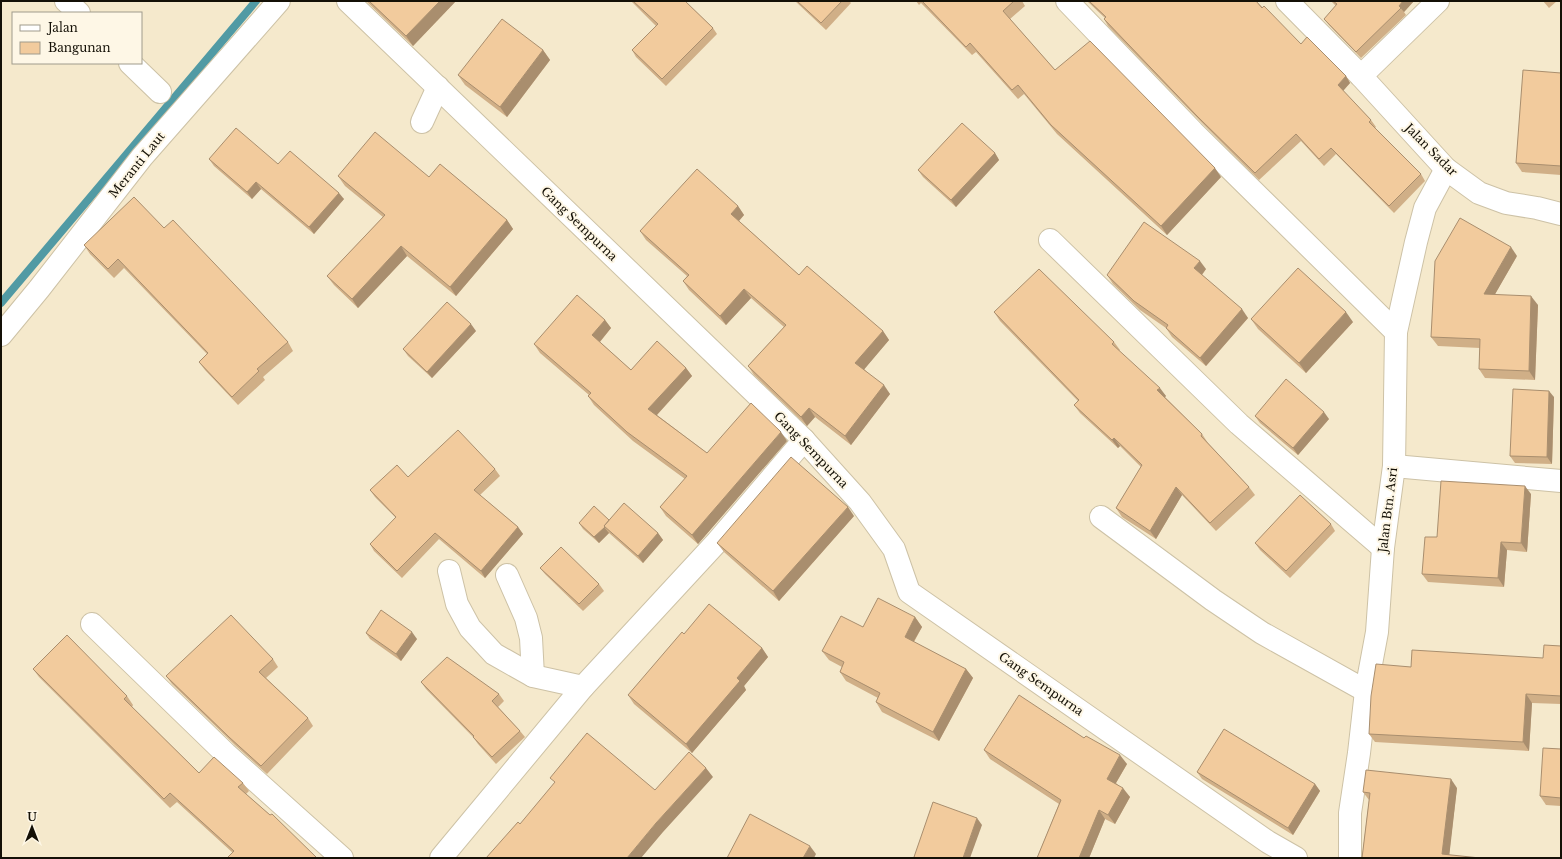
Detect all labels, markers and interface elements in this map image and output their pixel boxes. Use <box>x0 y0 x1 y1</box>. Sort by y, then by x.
legend <box>12 12 142 64</box>
text: Jalan <box>46 20 78 35</box>
text: Bangunan <box>48 40 111 55</box>
street label: Jalan Sadar <box>1401 119 1461 179</box>
street label: Meranti Laut <box>106 128 168 201</box>
street label: Gang Sempurna <box>538 183 621 264</box>
street label: Gang Sempurna <box>771 408 852 491</box>
street label: Jalan Btn. Asri <box>1375 466 1400 555</box>
street label: Gang Sempurna <box>996 649 1087 719</box>
north arrow <box>12 807 52 847</box>
text: U <box>27 810 37 824</box>

